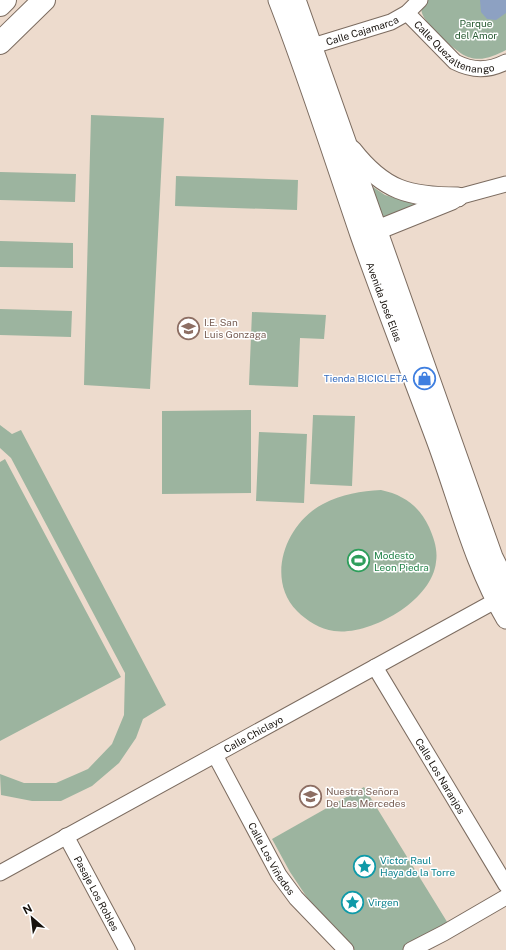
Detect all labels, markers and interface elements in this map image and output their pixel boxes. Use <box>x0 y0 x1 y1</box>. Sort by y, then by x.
street label: Calle Cajamarca <box>324 13 401 48</box>
park label: Parque del Amor <box>455 17 497 41</box>
street label: Calle Quezaltenango <box>412 18 496 75</box>
street label: Avenida José Elías <box>364 260 405 343</box>
school or university icon: I.E. San Luis Gonzaga <box>175 315 201 341</box>
place label: I.E. San Luis Gonzaga <box>204 316 266 340</box>
shop icon: Tienda BICICLETA <box>411 365 437 391</box>
place label: Tienda BICICLETA <box>324 372 408 384</box>
sports icon: Modesto Leon Piedra <box>346 548 372 574</box>
place label: Modesto Leon Piedra <box>374 549 429 573</box>
street label: Calle Chiclayo <box>222 713 285 755</box>
street label: Calle Los Naranjos <box>413 736 468 816</box>
school or university icon: Nuestra Señora De Las Mercedes <box>297 784 323 810</box>
place label: Nuestra Señora De Las Mercedes <box>326 785 406 809</box>
street label: Calle Los Viñedos <box>246 820 297 897</box>
place icon: Victor Raul Haya de la Torre <box>352 853 378 879</box>
street label: Pasaje Los Robles <box>72 854 122 933</box>
place label: Victor Raul Haya de la Torre <box>380 854 456 878</box>
place icon: Virgen <box>339 889 365 915</box>
place label: Virgen <box>368 896 399 908</box>
north arrow <box>12 898 52 938</box>
text: N <box>21 902 34 916</box>

